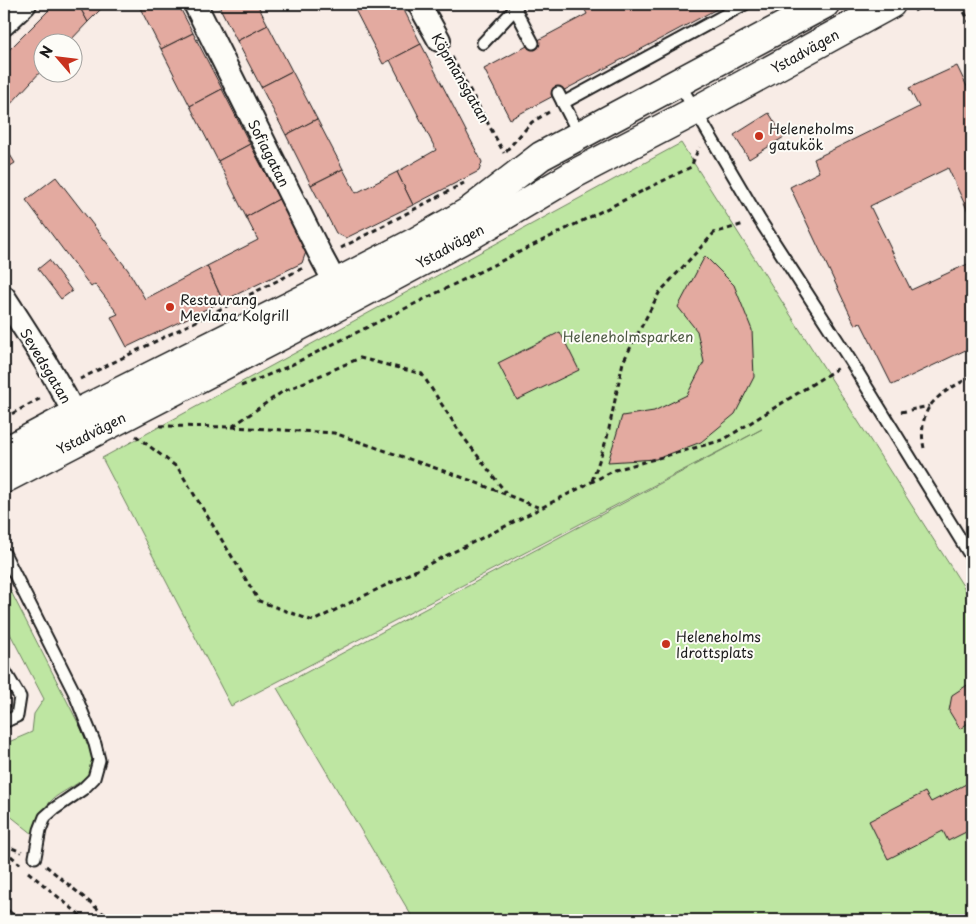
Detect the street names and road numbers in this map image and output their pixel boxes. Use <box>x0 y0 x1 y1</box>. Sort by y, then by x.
street label: Ystadvägen <box>767 24 843 78</box>
street label: Köpmansgatan <box>427 29 495 127</box>
street label: Sofiagatan <box>243 115 295 191</box>
street label: Ystadvägen <box>412 219 488 273</box>
street label: Sevedsgatan <box>15 324 77 408</box>
street label: Ystadvägen <box>53 407 129 459</box>

